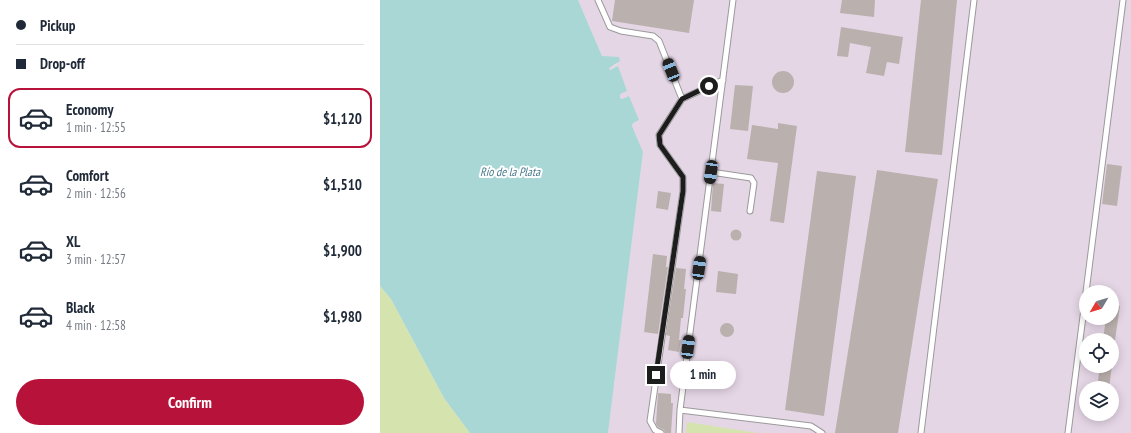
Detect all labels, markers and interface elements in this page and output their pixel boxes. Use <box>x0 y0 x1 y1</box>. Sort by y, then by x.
text: Pickup <box>40 16 75 35</box>
text: Drop-off <box>40 54 85 73</box>
car <box>661 57 681 83</box>
route start <box>700 77 718 95</box>
icon: car <box>18 100 54 136</box>
text: Economy <box>66 100 114 119</box>
text: $1,120 <box>323 109 362 128</box>
text: 1 min · 12:55 <box>66 119 126 136</box>
car <box>703 159 719 185</box>
water label: Río de la Plata <box>480 164 541 179</box>
icon: car <box>18 166 54 202</box>
text: Comfort <box>66 166 109 185</box>
text: $1,510 <box>323 175 362 194</box>
text: 2 min · 12:56 <box>66 185 126 202</box>
icon: car <box>18 232 54 268</box>
text: XL <box>66 232 80 251</box>
text: $1,900 <box>323 241 362 260</box>
text: 3 min · 12:57 <box>66 251 126 268</box>
car <box>691 255 707 281</box>
north arrow <box>1079 285 1119 325</box>
map controls <box>1079 285 1119 421</box>
icon: car <box>18 298 54 334</box>
text: Black <box>66 298 95 317</box>
text: $1,980 <box>323 307 362 326</box>
text: 4 min · 12:58 <box>66 317 126 334</box>
button: locate <box>1079 333 1119 373</box>
car <box>681 334 695 360</box>
callout: 1 min <box>670 361 736 389</box>
route end <box>647 366 665 384</box>
text: 1 min <box>690 366 716 383</box>
button: Confirm <box>16 379 364 425</box>
button: layers <box>1079 381 1119 421</box>

